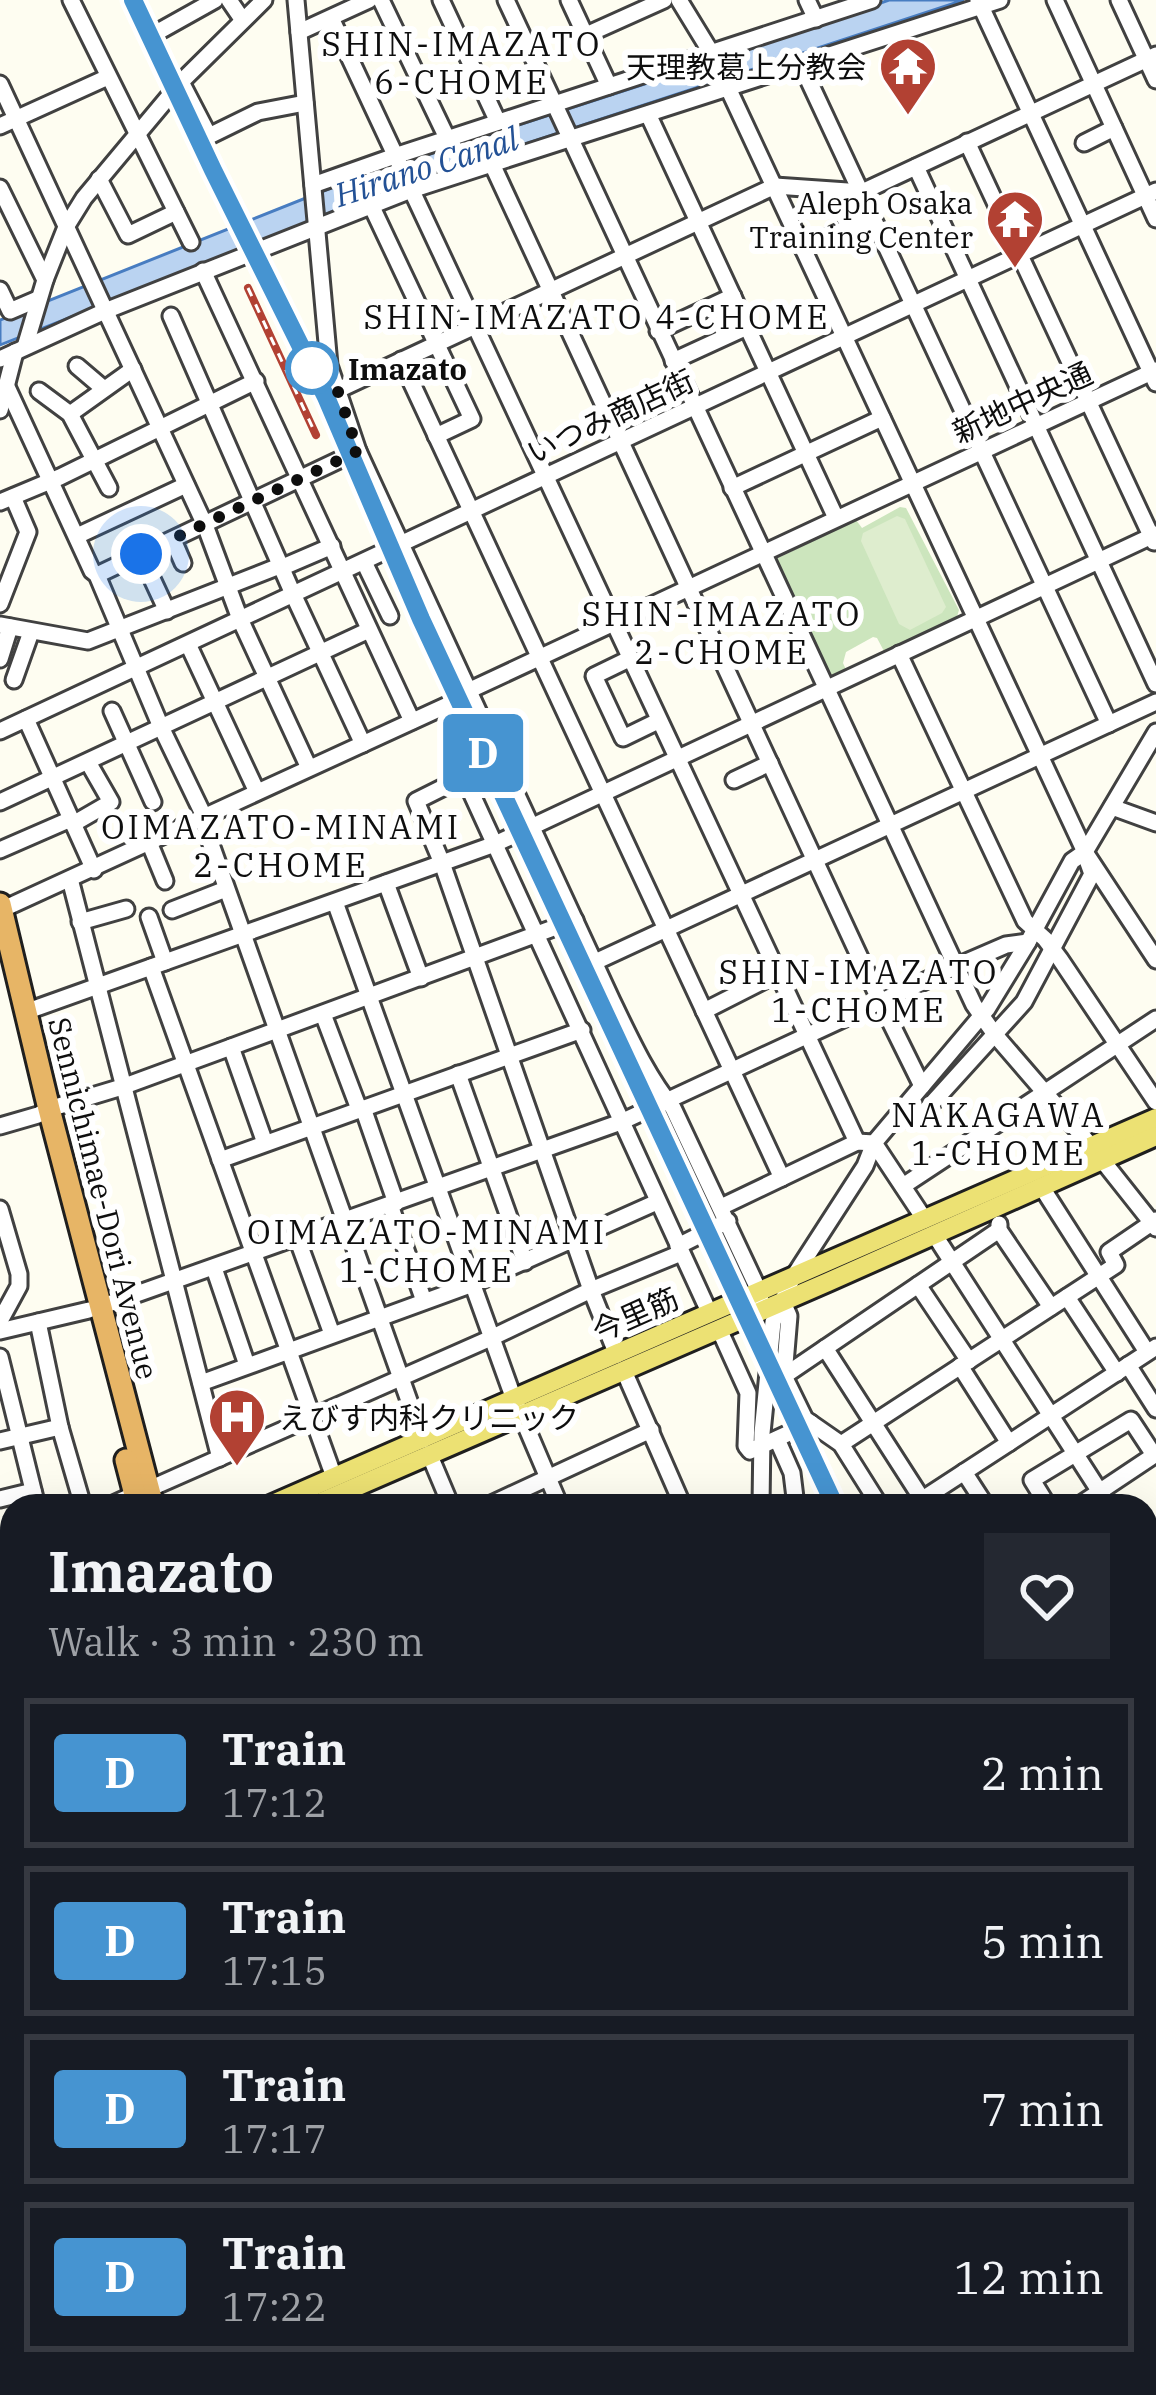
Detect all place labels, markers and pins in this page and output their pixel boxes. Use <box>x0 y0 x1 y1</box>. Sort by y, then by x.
temple icon: 天理教葛上分教会 <box>877 35 939 117</box>
place label: 天理教葛上分教会 <box>626 47 866 86</box>
place label: Aleph Osaka Training Center <box>749 183 973 256</box>
temple icon: Aleph Osaka Training Center <box>984 188 1046 270</box>
marker: Imazato <box>287 343 337 393</box>
place label: Imazato <box>348 349 467 388</box>
hospital icon: えびす内科クリニック <box>206 1386 268 1468</box>
place label: えびす内科クリニック <box>279 1398 579 1437</box>

